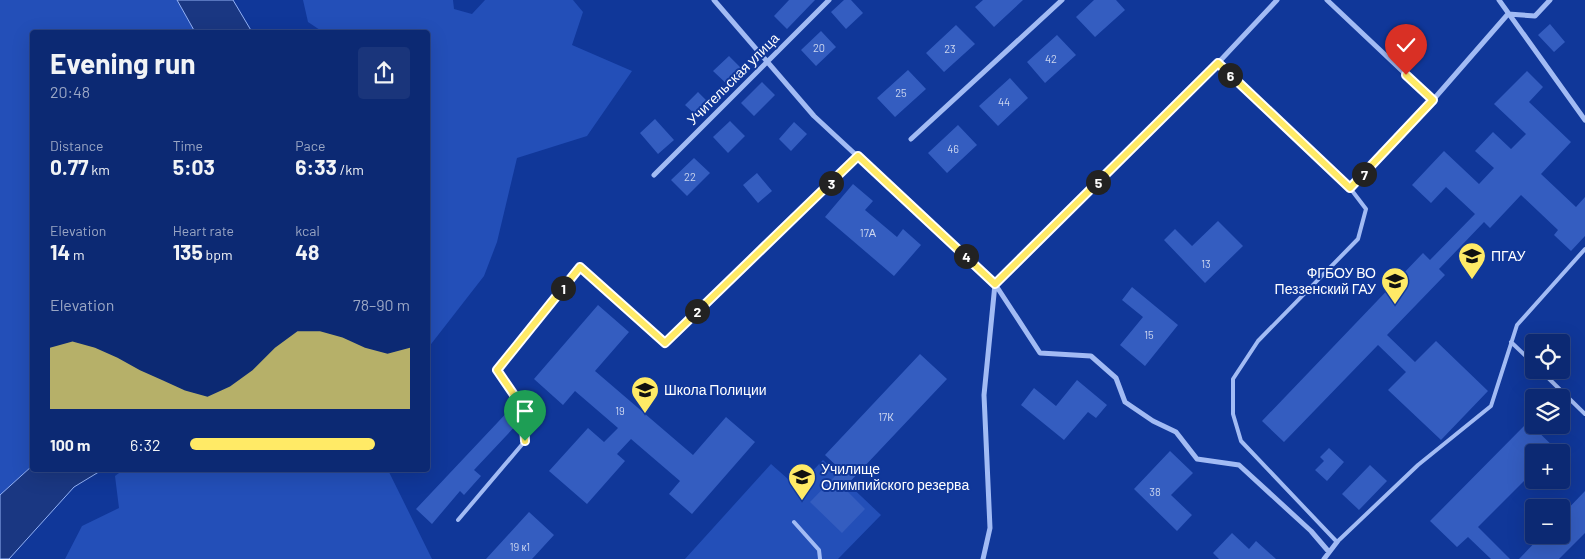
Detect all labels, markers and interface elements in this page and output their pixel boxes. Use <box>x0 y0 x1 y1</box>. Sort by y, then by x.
pin <box>1385 24 1427 75</box>
street label: Учительская улица <box>683 29 782 128</box>
icon: check <box>1392 31 1420 59</box>
house number: 20 <box>813 41 825 54</box>
house number: 23 <box>944 42 956 55</box>
text: Evening run <box>50 46 196 80</box>
button: share <box>358 47 410 99</box>
house number: 42 <box>1045 52 1057 65</box>
pin: 6 <box>1218 62 1242 88</box>
text: 6 <box>1227 67 1234 84</box>
text: 20:48 <box>50 82 90 101</box>
house number: 25 <box>895 86 907 99</box>
house number: 44 <box>998 95 1010 108</box>
text: Distance <box>50 137 103 154</box>
text: Time <box>173 137 203 154</box>
text: Pace <box>295 137 325 154</box>
house number: 46 <box>947 142 959 155</box>
text: 0.77 <box>50 154 88 179</box>
text: 5:03 <box>173 154 215 179</box>
text: 6:33 <box>295 154 337 179</box>
text: km <box>88 161 110 178</box>
text: /km <box>337 161 364 178</box>
pin: 7 <box>1352 162 1376 186</box>
text: 7 <box>1361 166 1368 183</box>
house number: 22 <box>684 170 696 183</box>
pin: 3 <box>818 170 844 196</box>
pin: 5 <box>1086 170 1110 194</box>
text: 5 <box>1095 174 1102 191</box>
text: 3 <box>828 175 835 192</box>
text: Elevation <box>50 222 106 239</box>
text: Heart rate <box>173 222 234 239</box>
text: kcal <box>295 222 320 239</box>
house number: 17А <box>860 226 877 239</box>
text: 14 <box>50 239 70 264</box>
text: 135 <box>173 239 203 264</box>
text: 48 <box>295 239 319 264</box>
school or university icon: ПГАУ <box>1457 241 1487 280</box>
pin: 4 <box>954 244 978 268</box>
text: m <box>70 246 85 263</box>
text: bpm <box>203 246 233 263</box>
place label: ПГАУ <box>1491 247 1525 264</box>
text: 4 <box>962 248 971 265</box>
house number: 13 <box>1201 257 1211 270</box>
place label: ФГБОУ ВО Пеззенский ГАУ <box>1275 264 1376 297</box>
school or university icon: ФГБОУ ВО Пеззенский ГАУ <box>1380 266 1410 305</box>
pin: 1 <box>550 276 576 300</box>
text: 1 <box>561 280 566 297</box>
text: Elevation <box>50 295 114 314</box>
text: 78–90 m <box>353 295 410 314</box>
pin: 2 <box>684 298 710 324</box>
text: 2 <box>694 303 701 320</box>
house number: 15 <box>1144 328 1154 341</box>
map controls <box>1525 334 1570 544</box>
button: locate <box>1525 334 1570 379</box>
school or university icon: Школа Полиции <box>630 375 660 414</box>
place label: Школа Полиции <box>664 381 767 398</box>
button: layers <box>1525 389 1570 434</box>
pin <box>504 390 546 441</box>
icon: arrive <box>511 397 539 425</box>
house number: 19 <box>615 404 625 417</box>
house number: 17К <box>878 410 894 423</box>
text: 100 m <box>50 435 90 454</box>
text: 6:32 <box>130 435 160 454</box>
button: + <box>1525 444 1570 489</box>
place label: Училище Олимпийского резерва <box>821 460 969 493</box>
school or university icon: Училище Олимпийского резерва <box>787 462 817 501</box>
house number: 38 <box>1149 485 1161 498</box>
button: − <box>1525 499 1570 544</box>
house number: 19 к1 <box>510 540 530 553</box>

